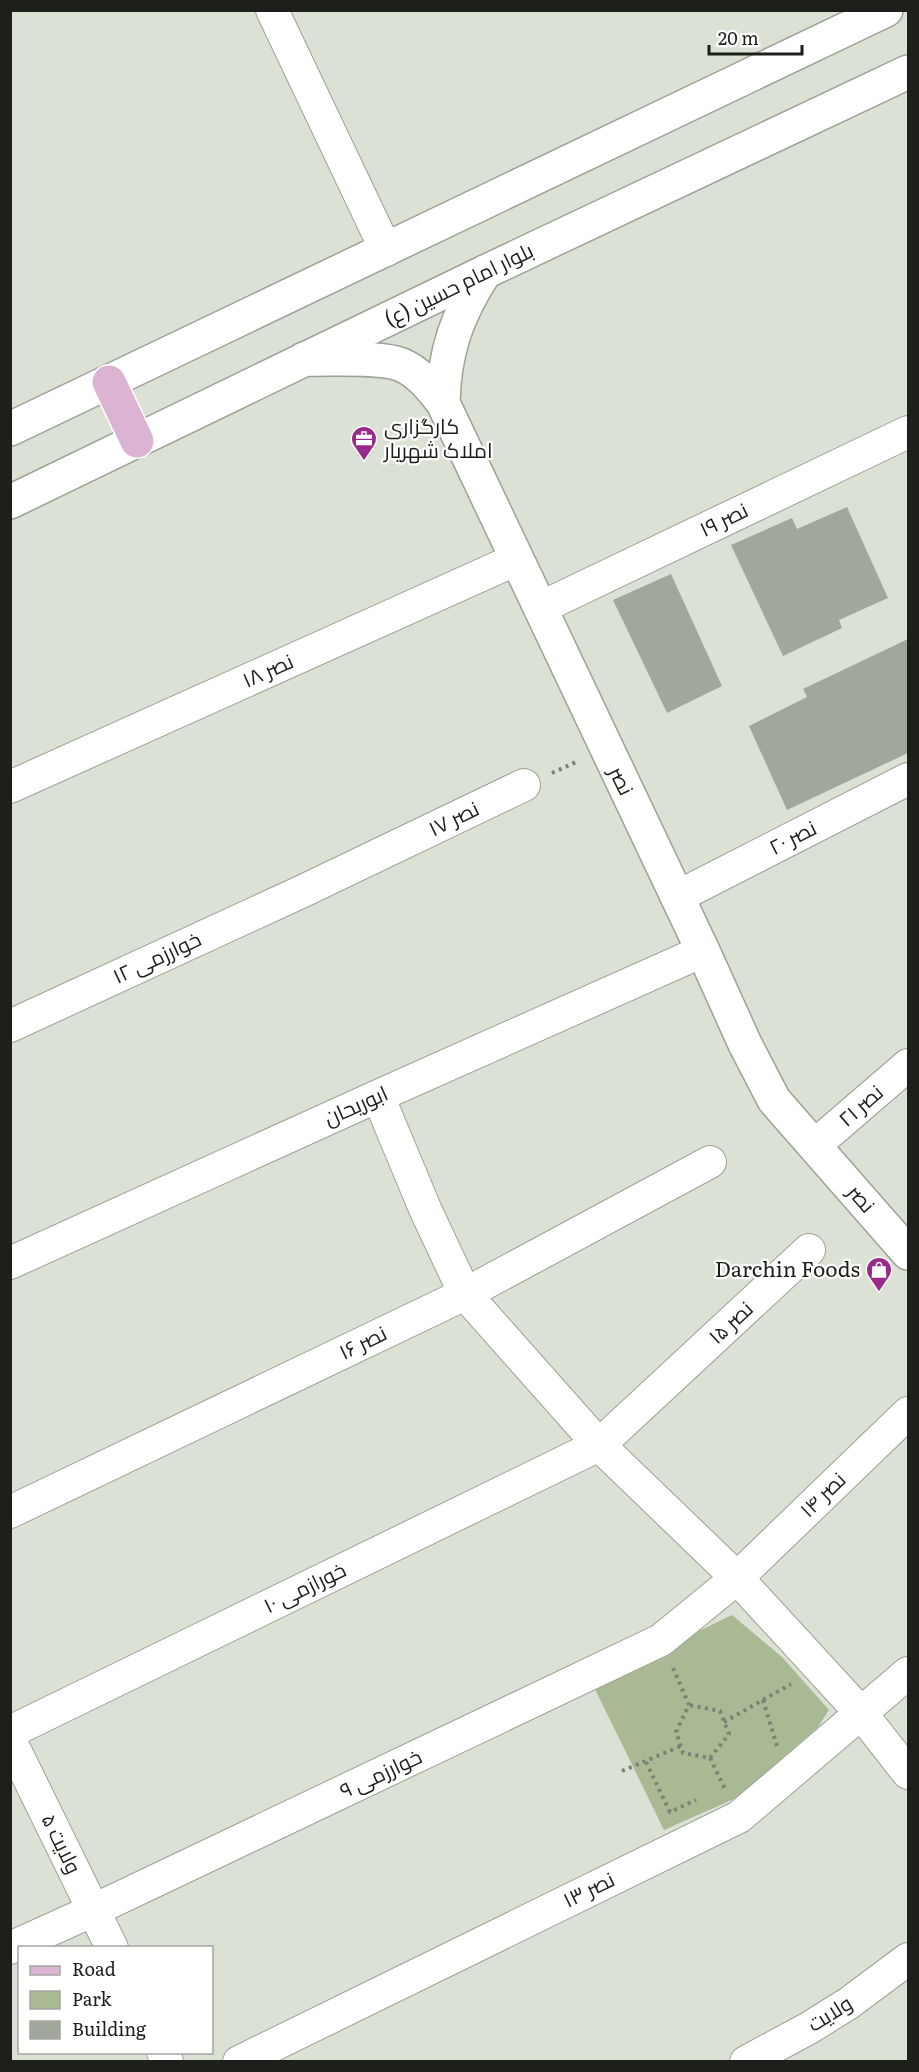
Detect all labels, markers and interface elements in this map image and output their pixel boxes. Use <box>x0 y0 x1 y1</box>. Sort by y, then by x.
scale bar <box>709 18 802 56</box>
text: 20 m <box>718 24 759 51</box>
street label: بلوار امام حسین (ع) <box>378 233 538 333</box>
place label: کارگزاری املاک شهریار <box>383 409 493 464</box>
office icon: کارگزاری املاک شهریار <box>349 424 379 462</box>
street label: نصر ۱۹ <box>693 493 752 543</box>
street label: نصر ۱۸ <box>237 644 297 694</box>
street label: نصر <box>602 759 644 800</box>
street label: نصر ۱۷ <box>422 791 483 842</box>
street label: نصر ۲۰ <box>763 811 821 861</box>
street label: خوارزمی ۱۲ <box>107 922 205 990</box>
street label: ابوریحان <box>318 1076 392 1132</box>
street label: نصر ۲۱ <box>830 1076 889 1132</box>
street label: نصر <box>841 1175 884 1219</box>
place label: Darchin Foods <box>715 1252 860 1283</box>
shop icon: Darchin Foods <box>864 1255 894 1293</box>
street label: نصر ۱۵ <box>700 1292 759 1350</box>
street label: نصر ۱۶ <box>333 1316 391 1366</box>
street label: نصر ۱۴ <box>791 1463 851 1523</box>
street label: خورازمی ۱۰ <box>257 1552 350 1619</box>
street label: خوارزمی ۹ <box>334 1739 426 1804</box>
street label: ولایت ۵ <box>35 1808 91 1878</box>
street label: نصر ۱۳ <box>557 1862 619 1914</box>
legend <box>18 1946 213 2054</box>
text: Road <box>72 1955 116 1982</box>
text: Park <box>72 1985 113 2012</box>
street label: ولایت <box>800 1986 857 2038</box>
text: Building <box>72 2015 147 2042</box>

